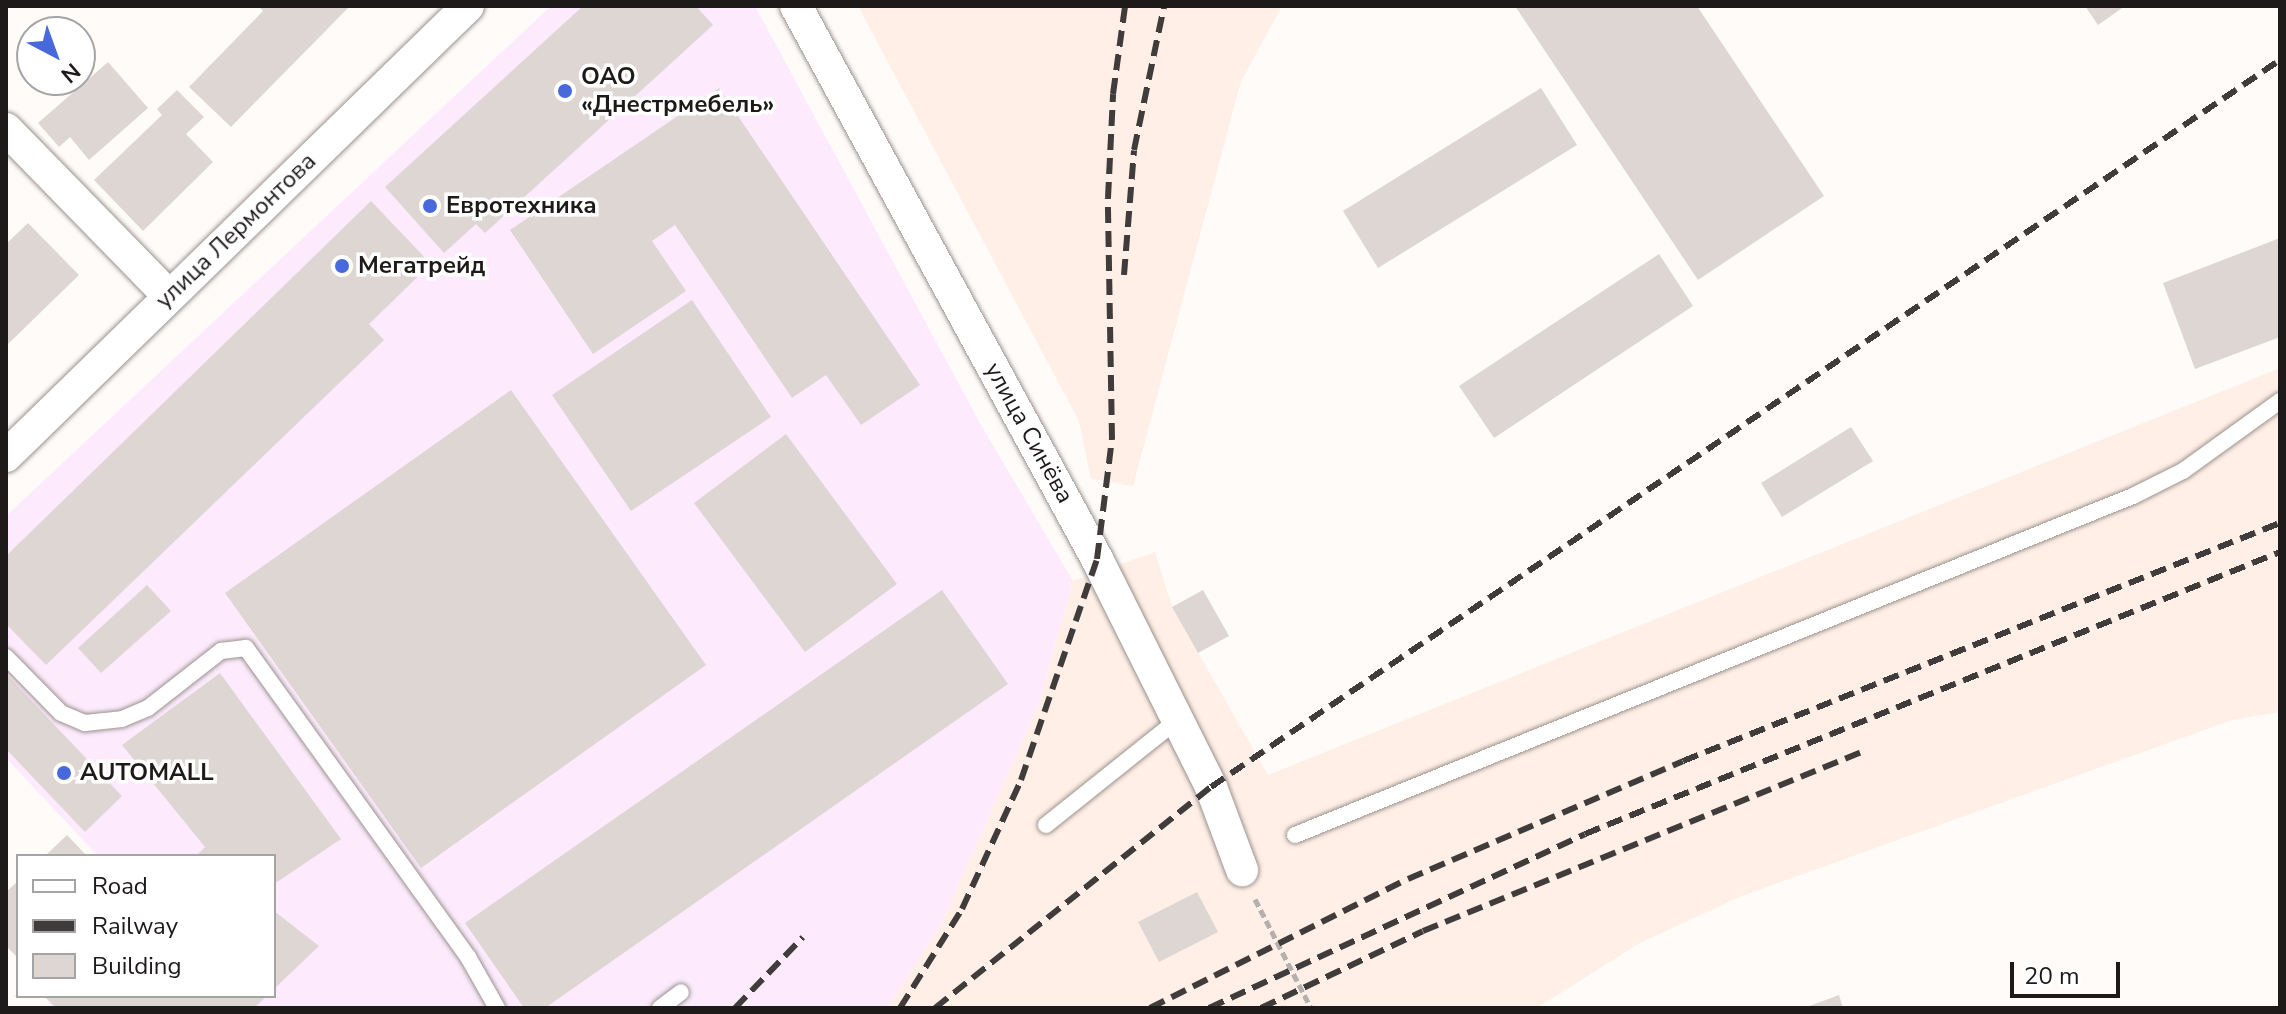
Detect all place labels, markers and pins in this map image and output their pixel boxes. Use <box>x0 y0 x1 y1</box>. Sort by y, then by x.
place label: ОАО «Днестрмебель» <box>581 63 774 119</box>
marker: ОАО «Днестрмебель» <box>556 82 574 100</box>
place label: Евротехника <box>446 192 597 220</box>
marker: Евротехника <box>421 197 439 215</box>
place label: Мегатрейд <box>358 252 485 280</box>
marker: Мегатрейд <box>333 257 351 275</box>
place label: AUTOMALL <box>80 759 214 787</box>
marker: AUTOMALL <box>55 764 73 782</box>

